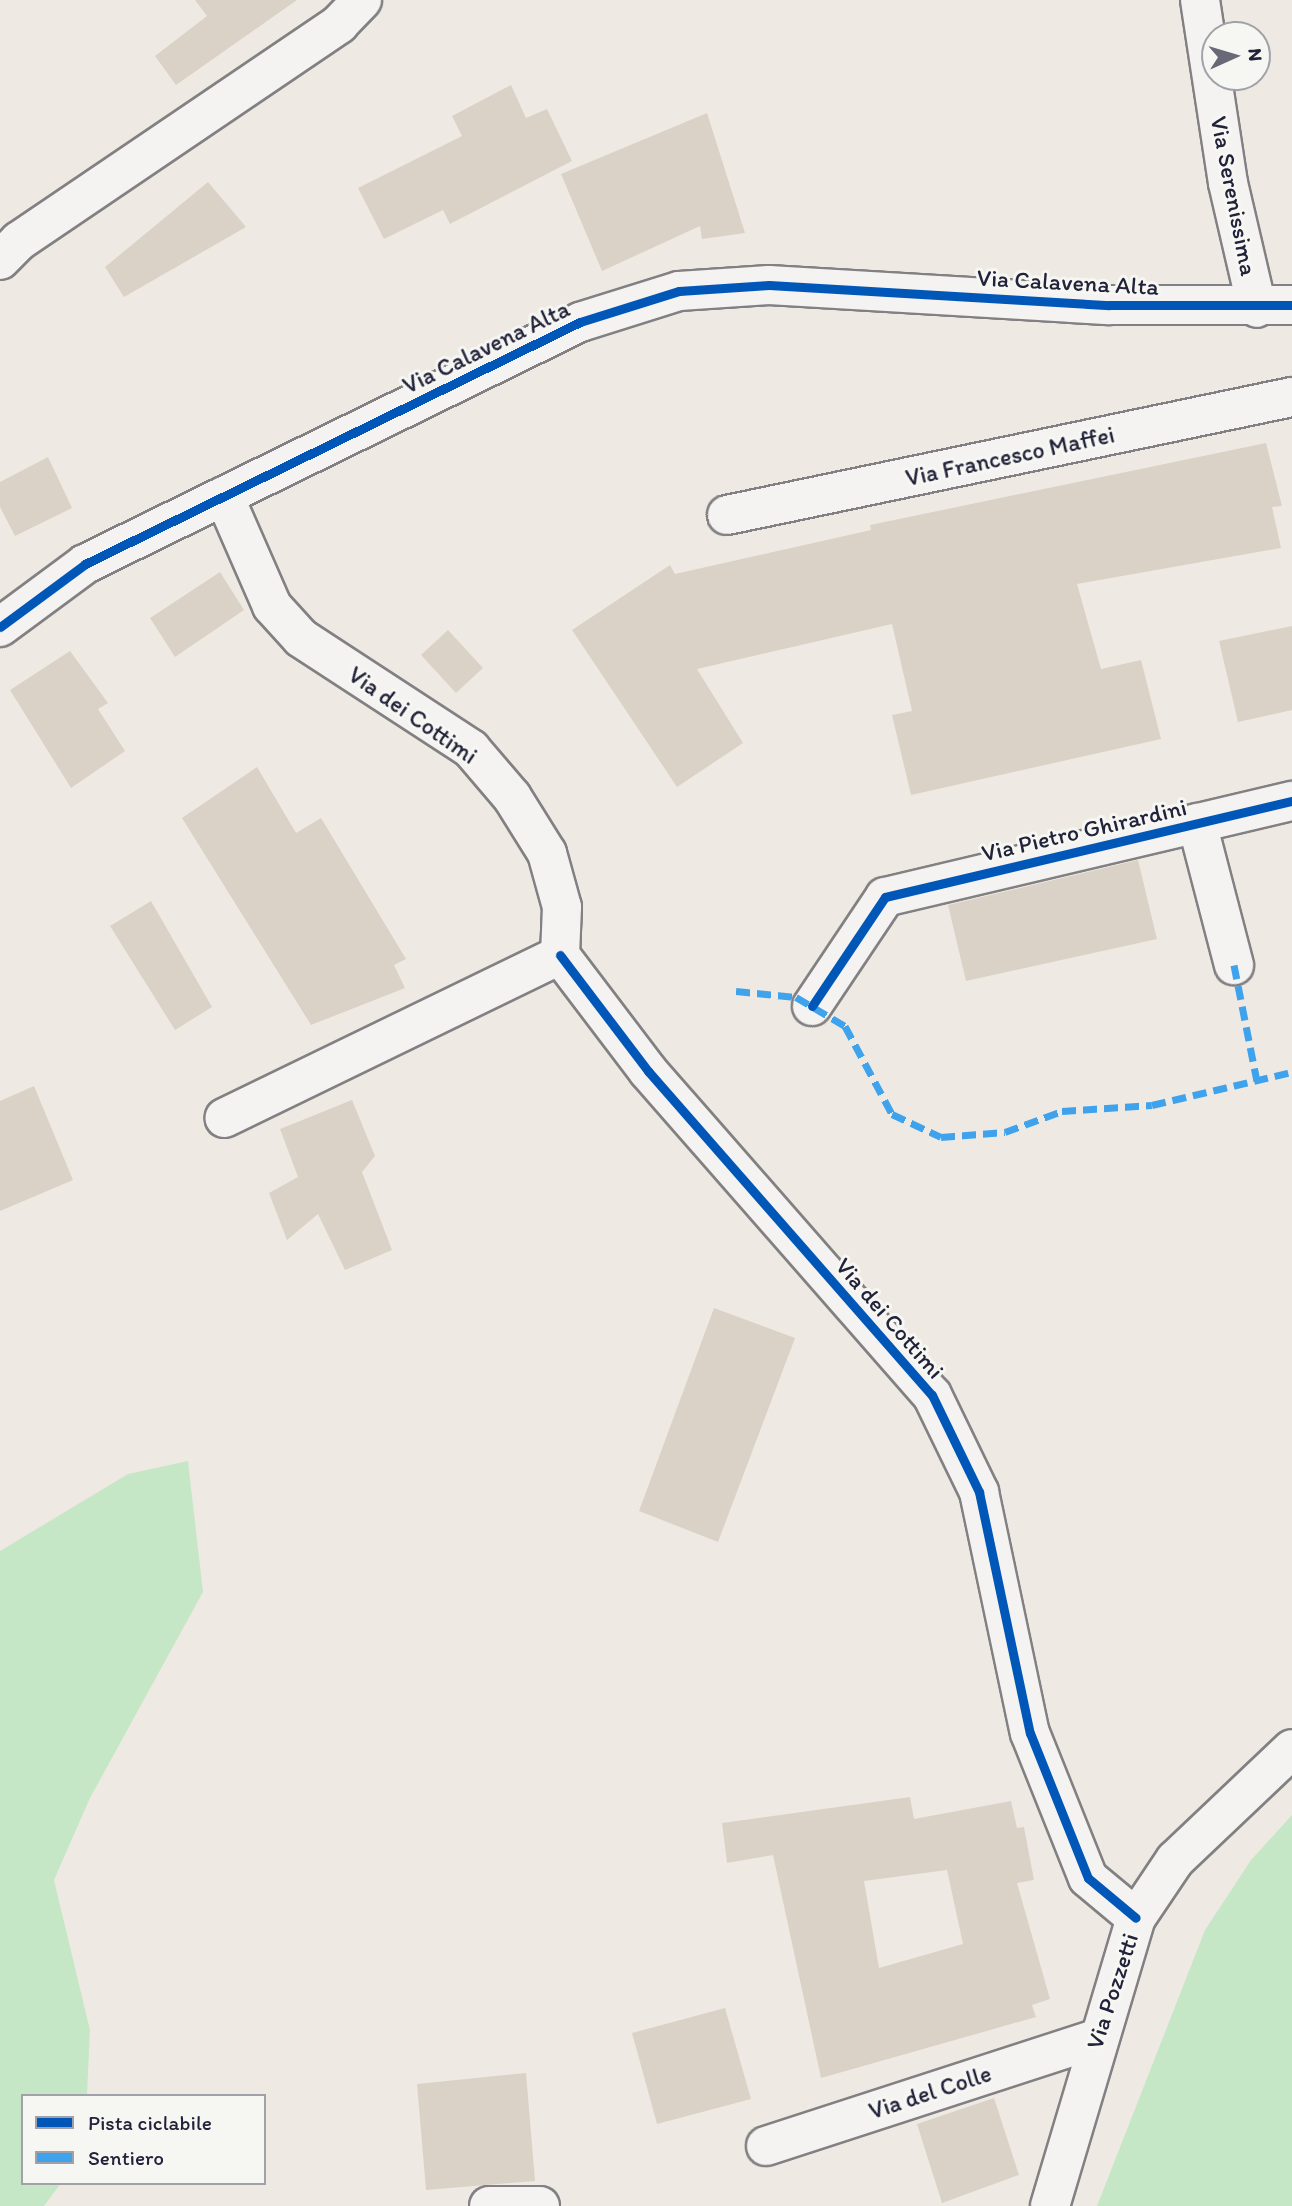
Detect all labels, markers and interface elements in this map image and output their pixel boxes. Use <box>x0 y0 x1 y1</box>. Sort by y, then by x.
north arrow <box>1201 21 1271 91</box>
text: N <box>1244 47 1267 62</box>
street label: Via Serenissima <box>1205 114 1263 278</box>
street label: Via Calavena Alta <box>976 263 1160 301</box>
street label: Via Calavena Alta <box>398 294 574 400</box>
street label: Via Francesco Maffei <box>903 420 1117 492</box>
street label: Via dei Cottimi <box>343 660 483 770</box>
street label: Via Pietro Ghirardini <box>979 792 1189 868</box>
street label: Via dei Cottimi <box>830 1252 950 1384</box>
street label: Via Pozzetti <box>1080 1930 1144 2052</box>
street label: Via del Colle <box>865 2059 995 2125</box>
legend <box>21 2094 266 2185</box>
text: Pista ciclabile <box>88 2110 212 2135</box>
text: Sentiero <box>88 2145 164 2170</box>

